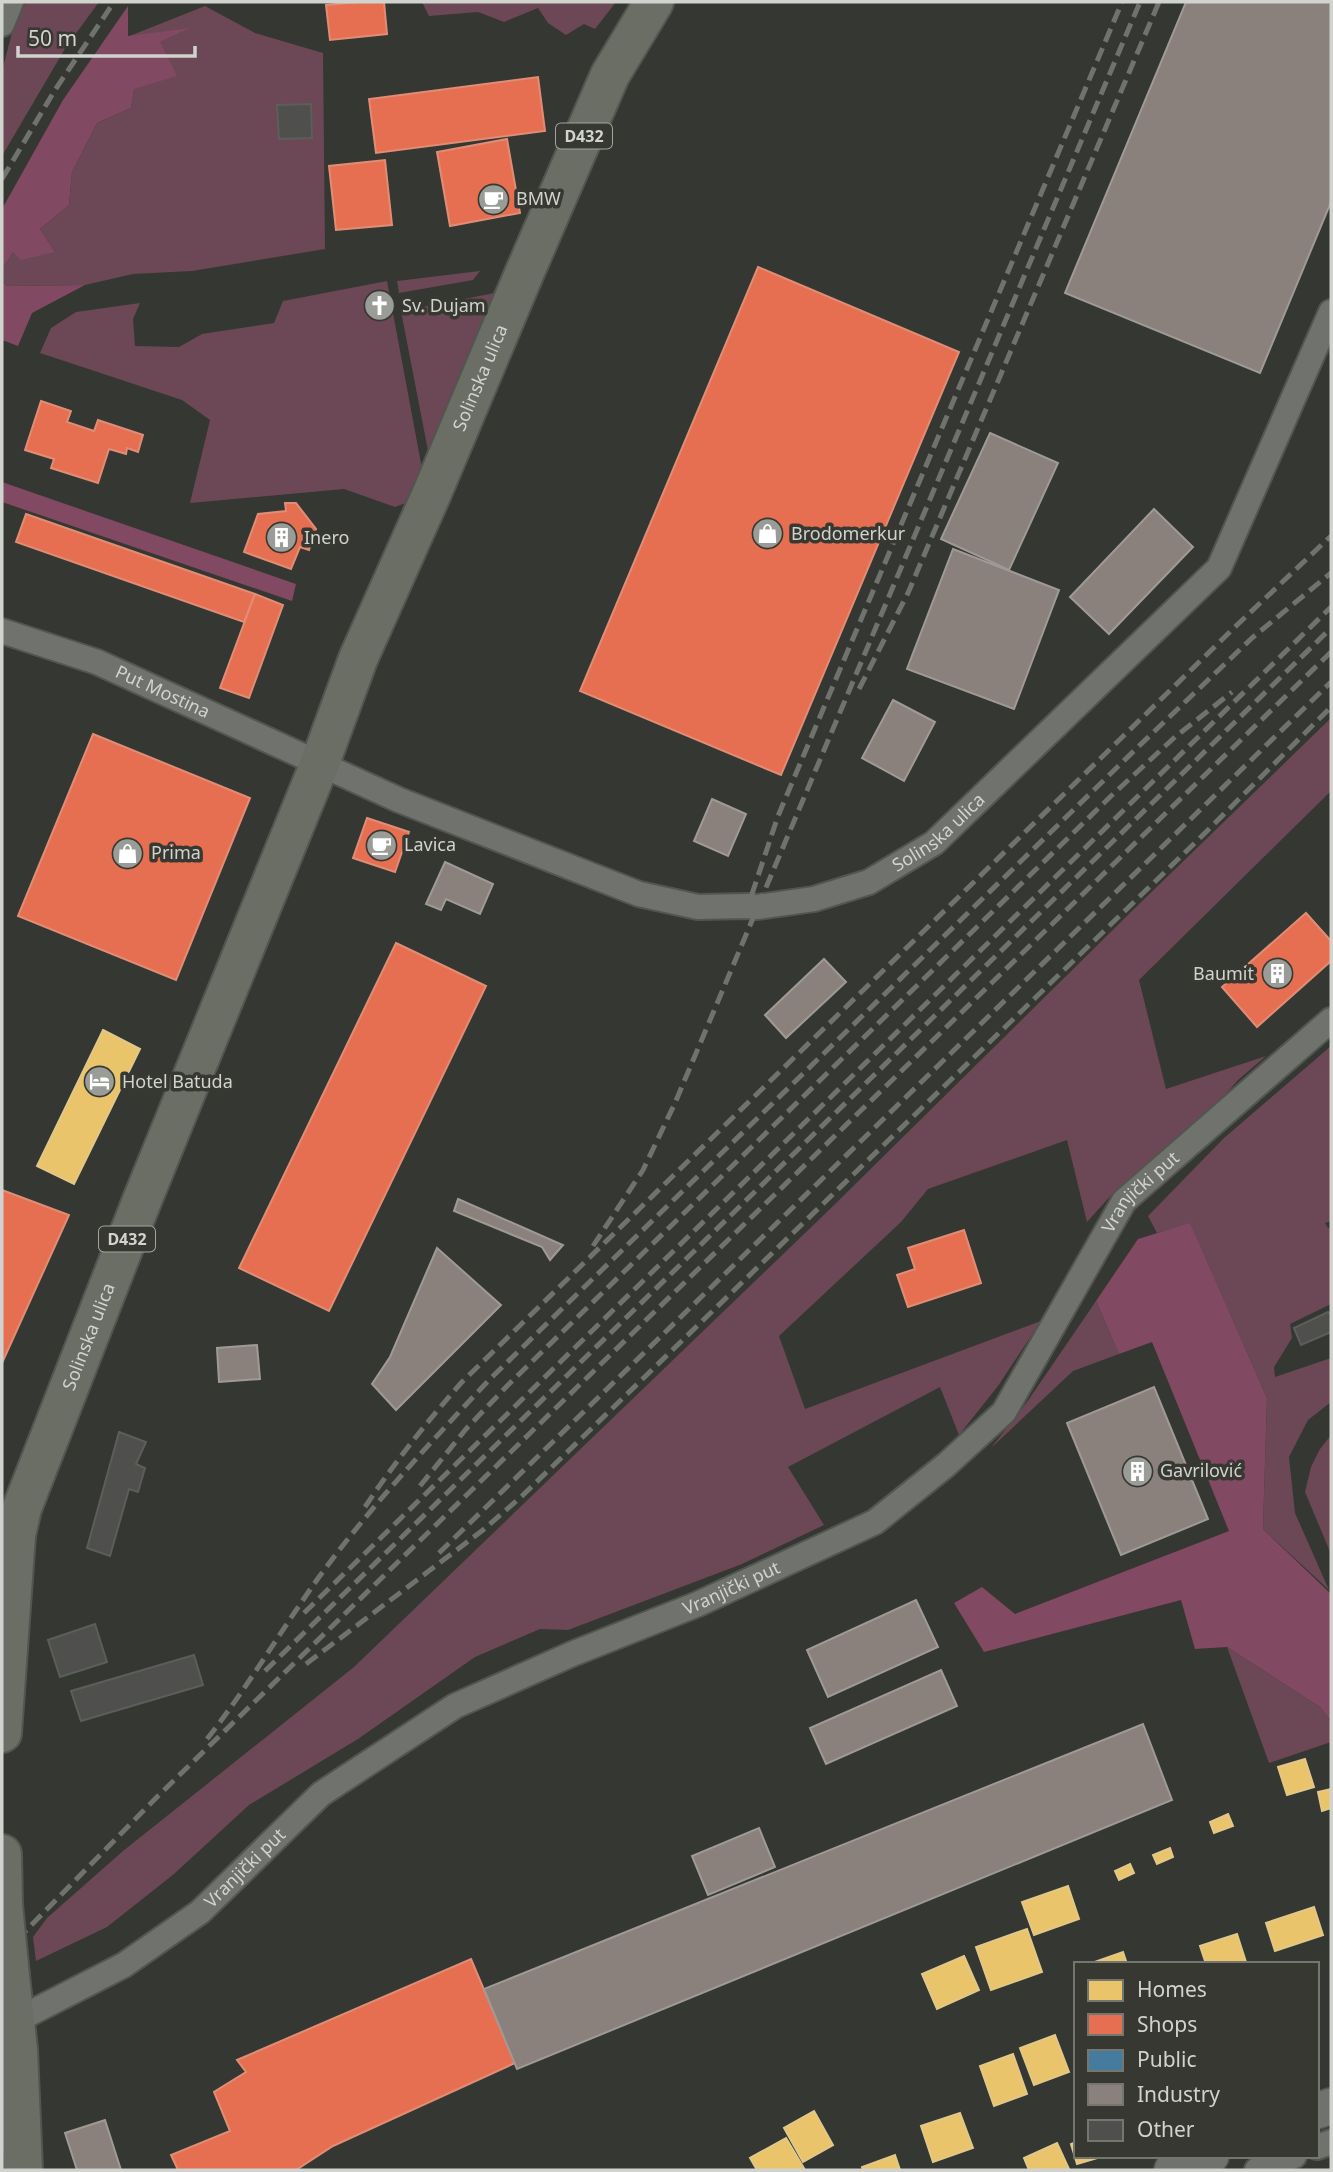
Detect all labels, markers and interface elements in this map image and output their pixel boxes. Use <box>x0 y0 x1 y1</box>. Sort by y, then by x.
scale bar <box>18 14 194 58</box>
text: 50 m <box>28 24 77 52</box>
road number: D432 <box>556 124 612 148</box>
cafe icon: BMW <box>476 182 510 216</box>
place label: BMW <box>516 186 561 210</box>
church icon: Sv. Dujam <box>362 289 396 323</box>
place label: Sv. Dujam <box>402 293 486 317</box>
street label: Solinska ulica <box>446 320 513 434</box>
shop icon: Brodomerkur <box>751 517 785 551</box>
building icon: Inero <box>264 521 298 555</box>
place label: Brodomerkur <box>791 521 906 545</box>
place label: Inero <box>304 525 349 549</box>
street label: Put Mostina <box>112 659 214 723</box>
street label: Solinska ulica <box>887 787 990 877</box>
cafe icon: Lavica <box>364 828 398 862</box>
place label: Lavica <box>404 832 456 856</box>
shop icon: Prima <box>111 836 145 870</box>
place label: Prima <box>151 840 201 864</box>
building icon: Baumit <box>1260 957 1294 991</box>
place label: Baumit <box>1193 961 1254 985</box>
hotel icon: Hotel Batuda <box>82 1065 116 1099</box>
place label: Hotel Batuda <box>122 1069 233 1093</box>
street label: Vranjički put <box>1095 1145 1184 1237</box>
road number: D432 <box>99 1226 155 1252</box>
street label: Solinska ulica <box>56 1279 120 1394</box>
building icon: Gavrilović <box>1120 1454 1154 1488</box>
place label: Gavrilović <box>1160 1458 1242 1482</box>
street label: Vranjički put <box>679 1555 784 1620</box>
street label: Vranjički put <box>198 1822 290 1913</box>
legend <box>1074 1962 1319 2158</box>
text: Homes <box>1137 1975 1207 2003</box>
text: Shops <box>1137 2010 1197 2038</box>
text: Public <box>1137 2045 1197 2073</box>
text: Industry <box>1137 2080 1220 2108</box>
text: Other <box>1137 2115 1195 2143</box>

